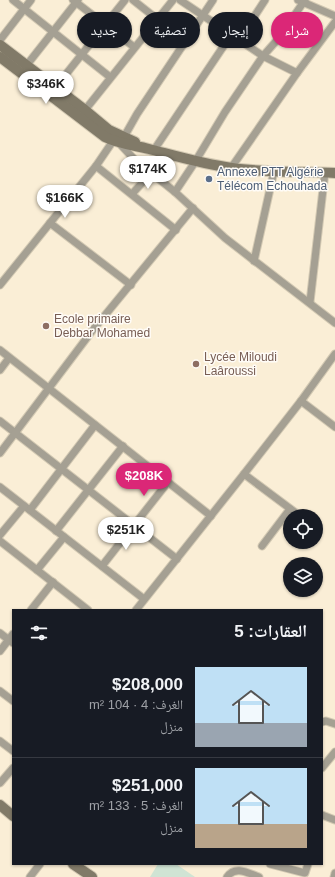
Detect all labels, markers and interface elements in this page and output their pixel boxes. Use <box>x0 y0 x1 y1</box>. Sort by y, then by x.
chip: جديد <box>77 12 132 48</box>
chip: تصفية <box>140 12 200 48</box>
chip: إيجار <box>208 12 263 48</box>
chip: شراء <box>271 12 323 48</box>
pin: $346K <box>18 71 74 105</box>
text: $346K <box>27 76 65 91</box>
pin: $174K <box>120 156 176 190</box>
text: $174K <box>129 161 167 176</box>
place label: Annexe PTT Algérie Télécom Echouhada <box>217 165 327 193</box>
marker: Annexe PTT Algérie Télécom Echouhada <box>204 174 214 184</box>
pin: $166K <box>37 185 93 219</box>
text: $166K <box>46 190 84 205</box>
place label: Ecole primaire Debbar Mohamed <box>54 312 150 340</box>
marker: Ecole primaire Debbar Mohamed <box>41 321 51 331</box>
place label: Lycée Miloudi Laâroussi <box>204 350 277 378</box>
marker: Lycée Miloudi Laâroussi <box>191 359 201 369</box>
pin: $208K <box>116 463 172 497</box>
text: $208K <box>125 468 163 483</box>
map controls <box>283 509 323 597</box>
button: locate <box>283 509 323 549</box>
pin: $251K <box>98 517 154 551</box>
text: $251K <box>107 522 145 537</box>
button: layers <box>283 557 323 597</box>
icon: filters <box>28 622 50 644</box>
text: العقارات: 5 <box>234 622 307 641</box>
text: $208,000 <box>112 675 183 694</box>
icon: home <box>227 683 275 731</box>
text: الغرف: 4 · 104 m² <box>89 697 183 712</box>
text: منزل <box>160 719 183 734</box>
text: $251,000 <box>112 776 183 795</box>
icon: home <box>227 784 275 832</box>
text: الغرف: 5 · 133 m² <box>89 798 183 813</box>
text: منزل <box>160 820 183 835</box>

